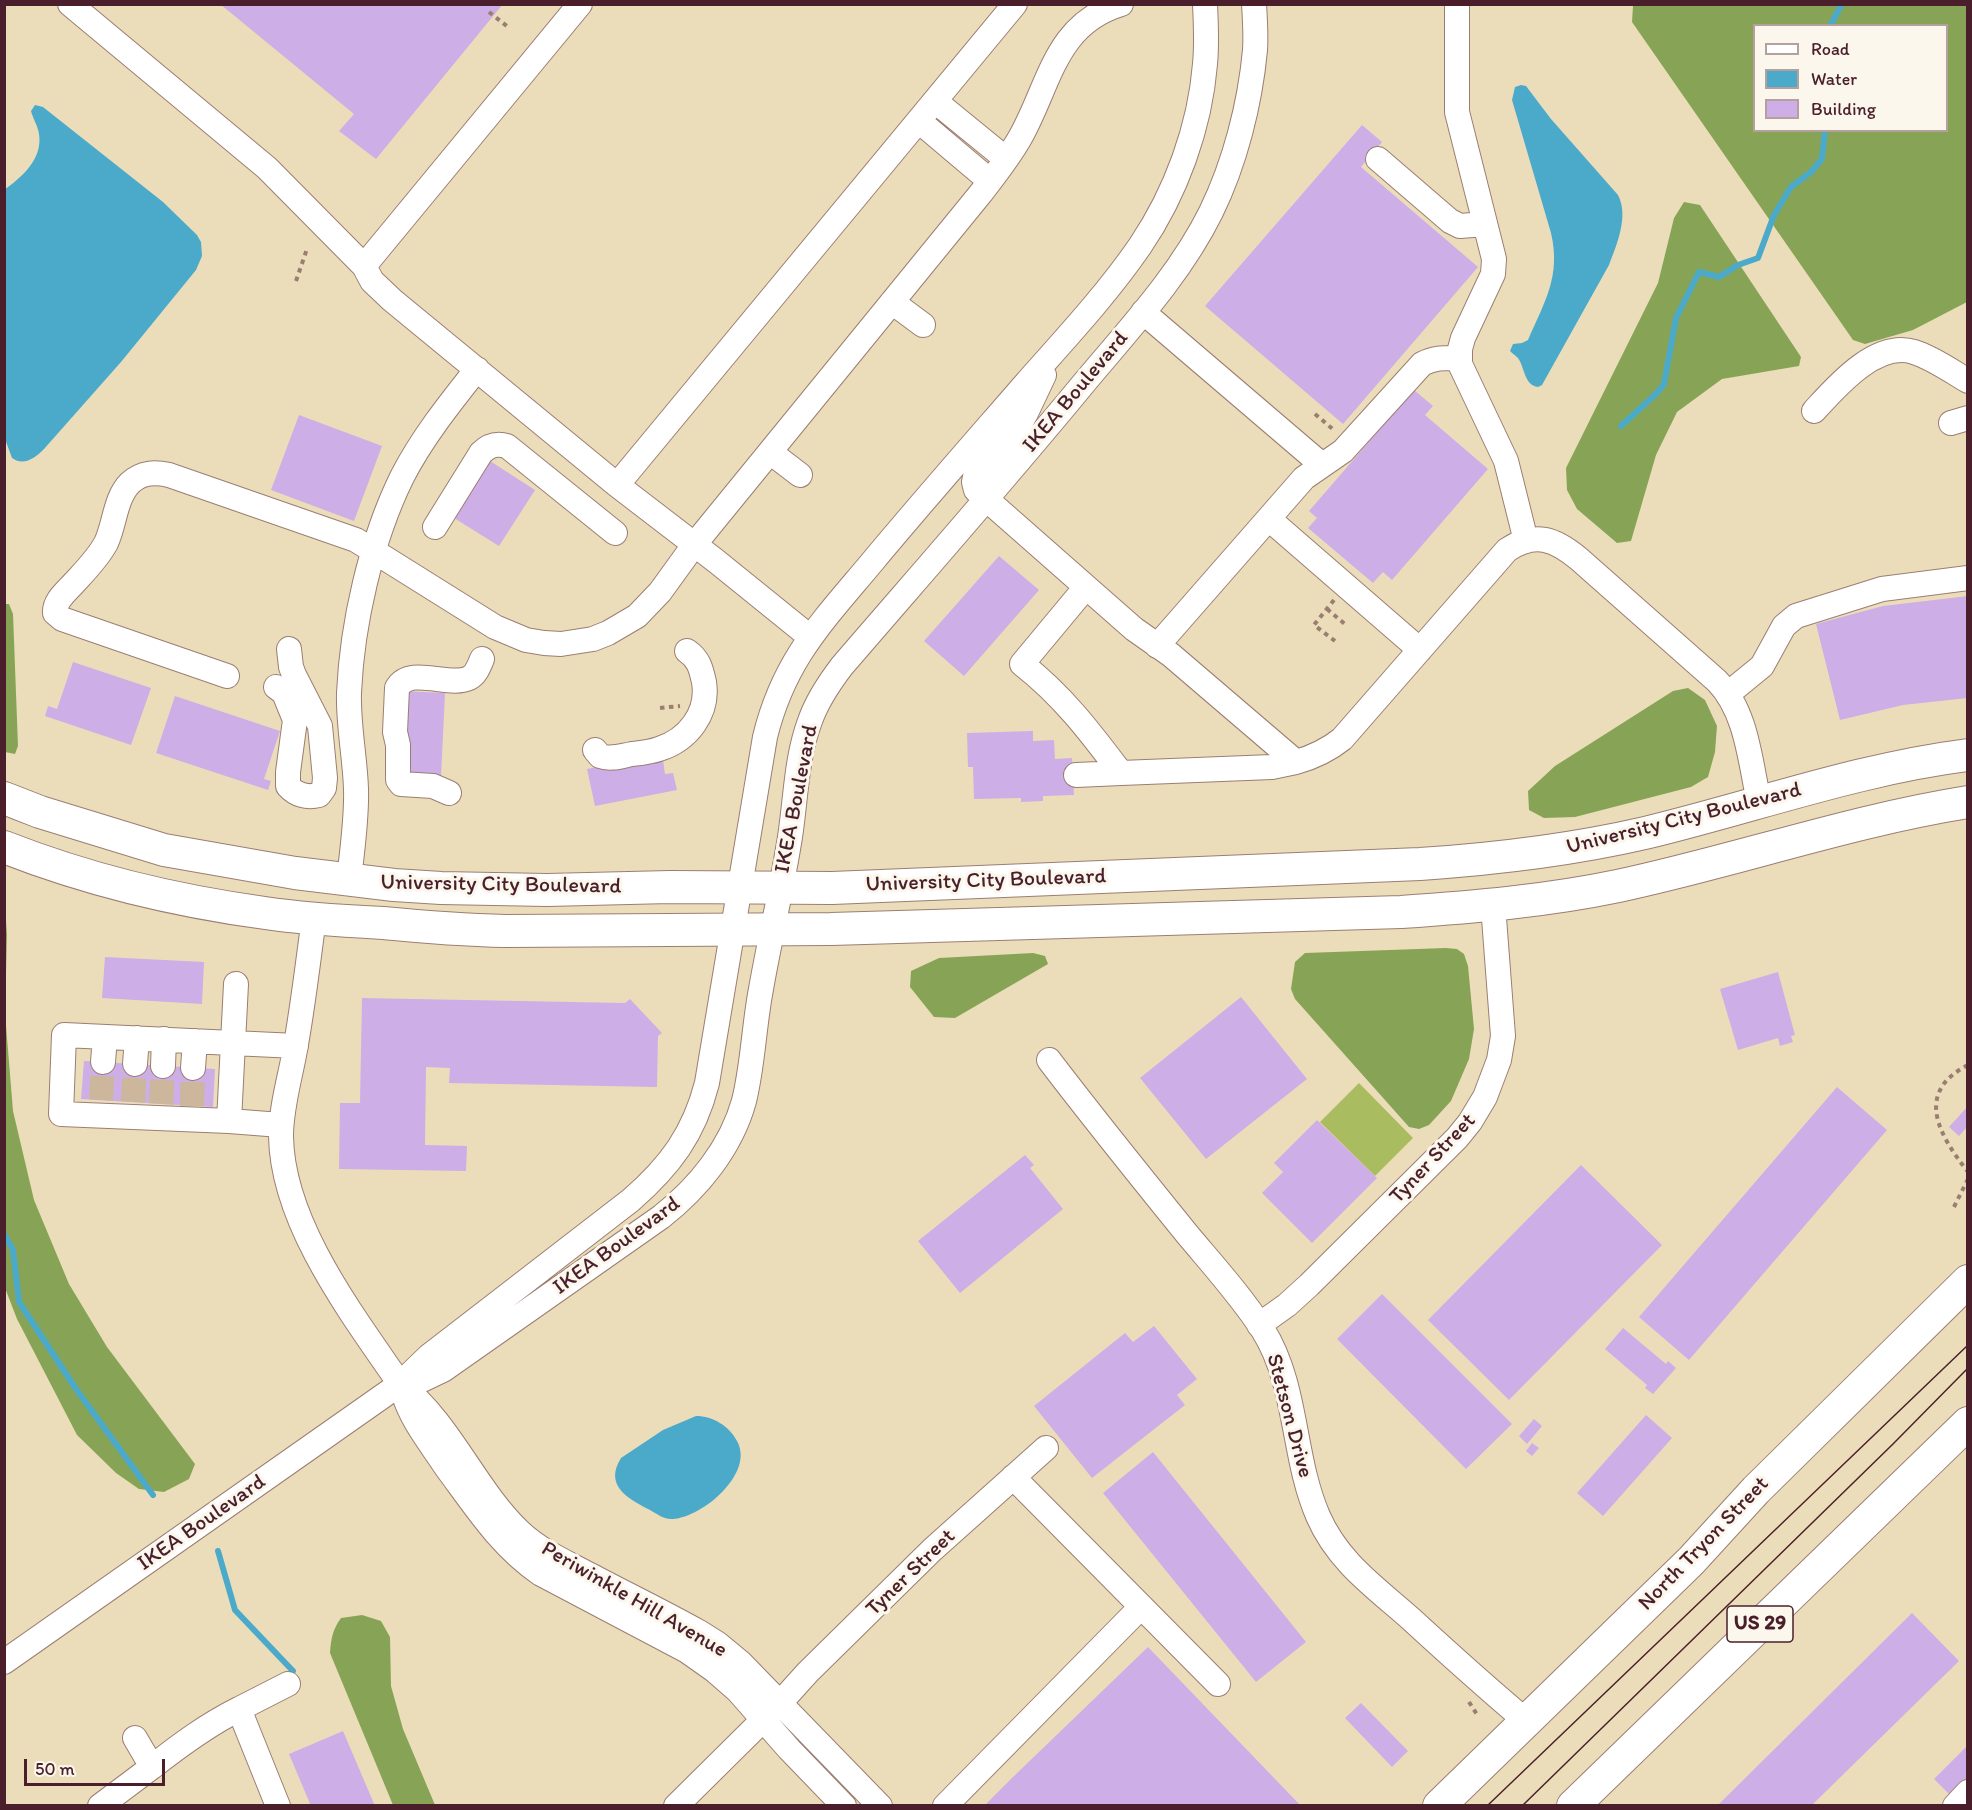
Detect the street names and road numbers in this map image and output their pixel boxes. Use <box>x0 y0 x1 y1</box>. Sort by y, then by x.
street label: IKEA Boulevard <box>1018 326 1134 458</box>
street label: IKEA Boulevard <box>770 723 824 875</box>
street label: University City Boulevard <box>1564 777 1804 861</box>
street label: University City Boulevard <box>865 864 1107 898</box>
street label: University City Boulevard <box>380 870 622 900</box>
street label: Tyner Street <box>1384 1108 1482 1210</box>
street label: IKEA Boulevard <box>548 1191 686 1301</box>
street label: Stetson Drive <box>1260 1351 1318 1481</box>
street label: IKEA Boulevard <box>133 1469 271 1577</box>
street label: North Tryon Street <box>1633 1471 1775 1617</box>
street label: Tyner Street <box>861 1524 961 1622</box>
street label: Periwinkle Hill Avenue <box>537 1536 731 1664</box>
road number: US 29 <box>1727 1606 1793 1642</box>

